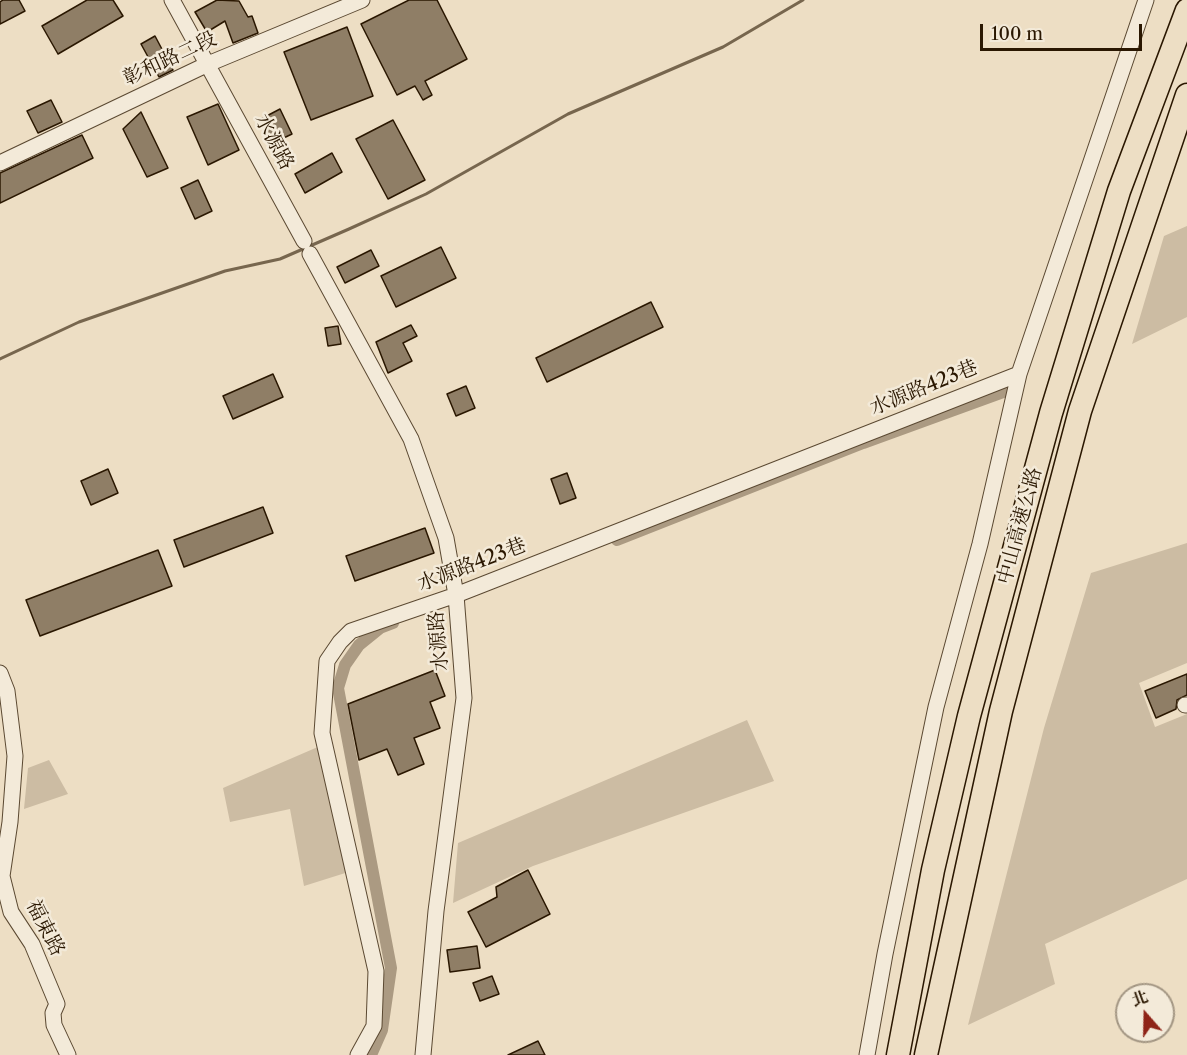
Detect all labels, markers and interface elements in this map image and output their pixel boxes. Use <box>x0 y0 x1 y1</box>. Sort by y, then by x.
scale bar <box>983 12 1145 50</box>
text: 100 m <box>991 23 1043 45</box>
street label: 彰和路二段 <box>120 27 220 91</box>
street label: 水源路 <box>249 110 299 174</box>
street label: 水源路423巷 <box>867 356 981 420</box>
street label: 中山高速公路 <box>993 465 1047 587</box>
street label: 水源路423巷 <box>414 533 530 597</box>
street label: 水源路 <box>424 610 454 672</box>
street label: 福東路 <box>21 896 69 960</box>
north arrow <box>1115 983 1175 1043</box>
text: 北 <box>1129 986 1150 1010</box>

